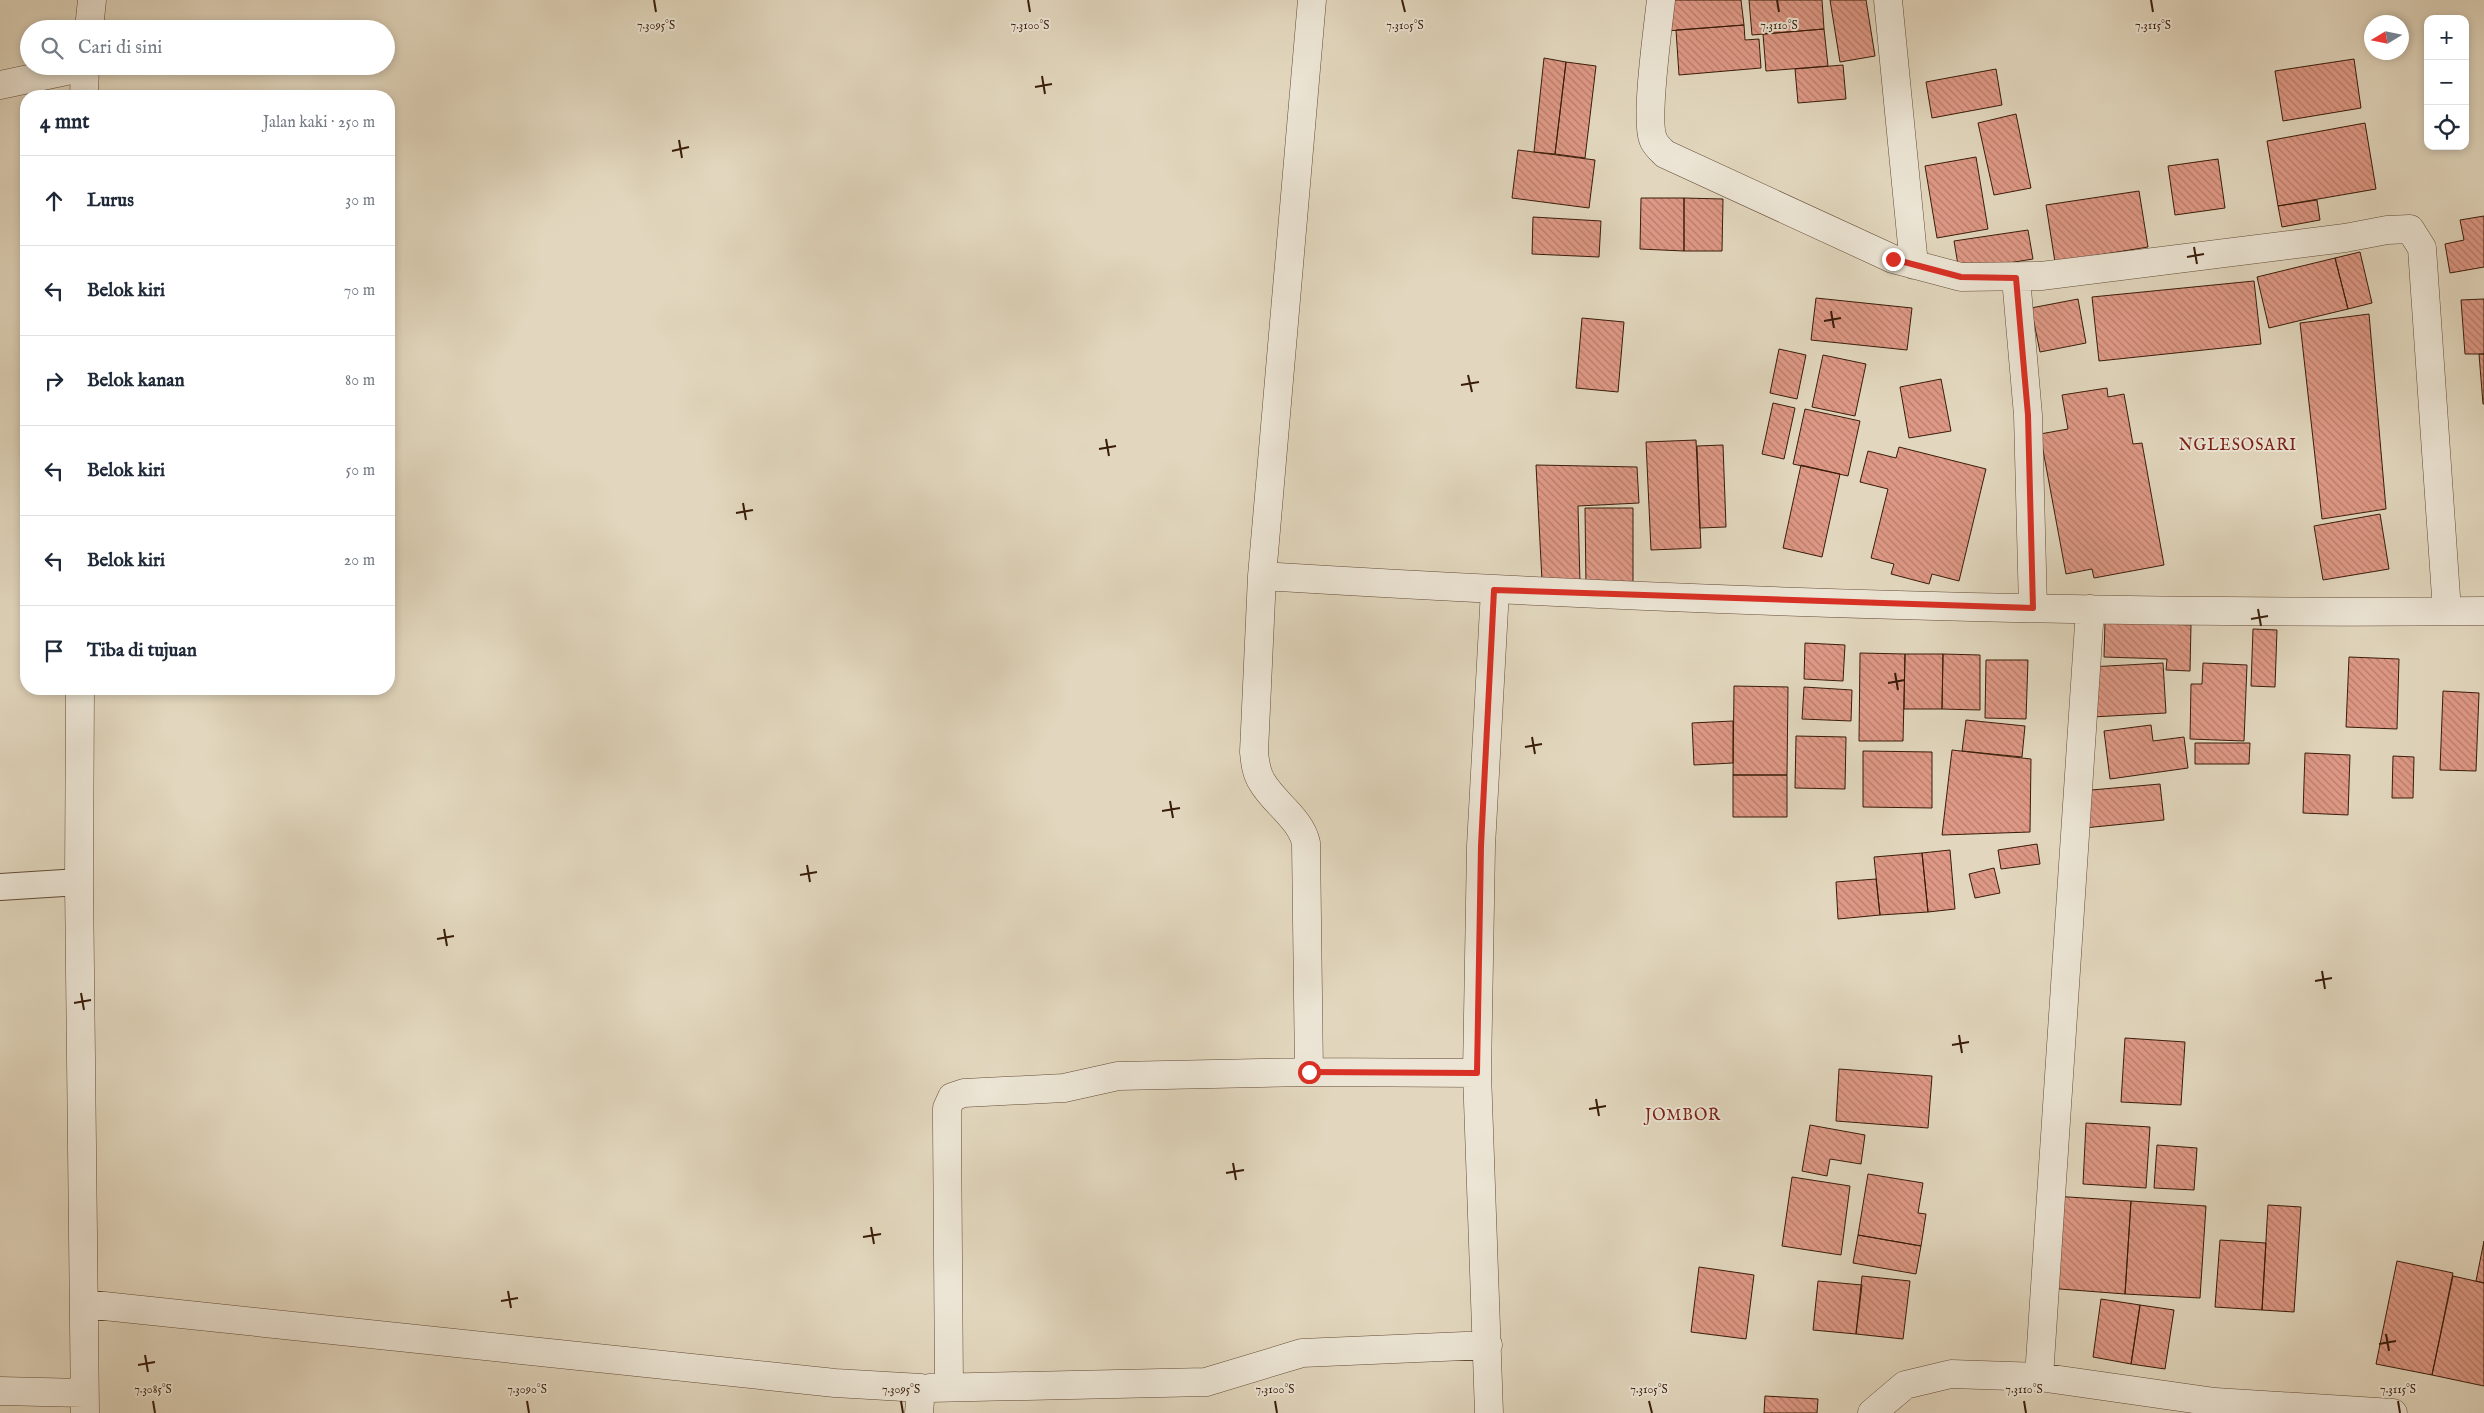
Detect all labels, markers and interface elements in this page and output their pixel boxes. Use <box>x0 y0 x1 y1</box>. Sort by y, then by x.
north arrow <box>2364 15 2409 60</box>
map controls <box>2424 15 2469 150</box>
button: + <box>2424 15 2469 60</box>
text: 7.3095°S <box>637 18 675 33</box>
text: 7.3100°S <box>1011 18 1049 33</box>
text: 7.3105°S <box>1386 18 1424 33</box>
text: 7.3110°S <box>1760 18 1798 33</box>
text: 7.3115°S <box>2135 18 2171 33</box>
search box <box>20 20 395 75</box>
icon: search <box>38 34 66 62</box>
text: Cari di sini <box>78 36 162 60</box>
button: − <box>2424 60 2469 105</box>
button: locate <box>2424 105 2469 150</box>
text: 4 mnt <box>40 109 89 136</box>
text: Jalan kaki · 250 m <box>263 113 375 133</box>
icon: ahead <box>40 187 68 215</box>
text: Lurus <box>87 189 134 213</box>
text: 30 m <box>345 191 375 211</box>
route end <box>1882 248 1905 271</box>
icon: left <box>40 277 68 305</box>
text: Belok kiri <box>87 279 165 303</box>
text: 70 m <box>344 281 375 301</box>
icon: right <box>40 367 68 395</box>
text: Belok kanan <box>87 369 185 393</box>
text: 80 m <box>345 371 375 391</box>
district label: NGLESOSARI <box>2179 436 2297 456</box>
icon: left <box>40 457 68 485</box>
text: Belok kiri <box>87 459 165 483</box>
text: 50 m <box>346 461 375 481</box>
icon: left <box>40 547 68 575</box>
text: Belok kiri <box>87 549 165 573</box>
text: 20 m <box>344 551 375 571</box>
icon: arrive <box>40 637 68 665</box>
text: Tiba di tujuan <box>87 639 197 663</box>
route start <box>1298 1061 1321 1084</box>
district label: JOMBOR <box>1643 1106 1721 1126</box>
text: 7.3085°S <box>134 1382 172 1397</box>
text: 7.3090°S <box>507 1382 547 1397</box>
text: 7.3095°S <box>882 1382 920 1397</box>
text: 7.3100°S <box>1256 1382 1294 1397</box>
text: 7.3105°S <box>1630 1382 1668 1397</box>
text: 7.3110°S <box>2005 1382 2043 1397</box>
text: 7.3115°S <box>2380 1382 2416 1397</box>

